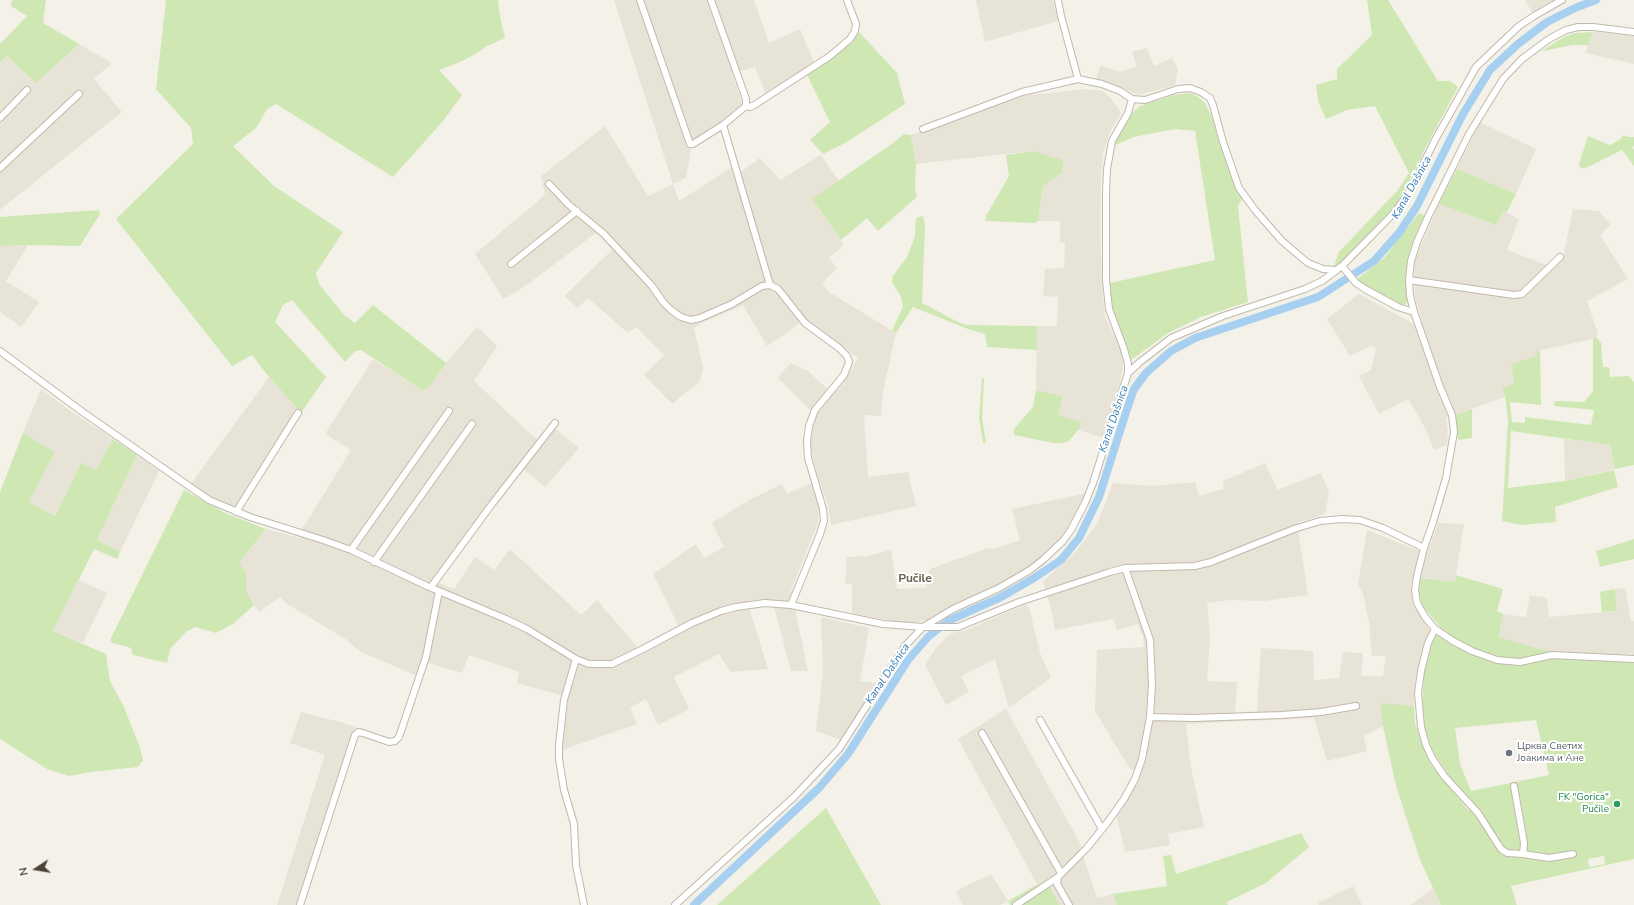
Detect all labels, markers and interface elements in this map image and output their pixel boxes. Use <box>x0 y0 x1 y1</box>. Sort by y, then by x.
water label: Kanal Dašnica <box>1389 154 1435 222</box>
water label: Kanal Dašnica <box>1096 384 1132 454</box>
district label: Pučile <box>898 572 932 586</box>
water label: Kanal Dašnica <box>863 641 913 707</box>
place label: Црква Светих Јоакима и Ане <box>1517 741 1584 764</box>
marker: Црква Светих Јоакима и Ане <box>1504 748 1514 758</box>
place label: FK "Gorica" Pučile <box>1558 792 1609 816</box>
marker: FK "Gorica" Pučile <box>1612 799 1622 809</box>
north arrow <box>16 849 56 889</box>
text: N <box>16 866 32 877</box>

